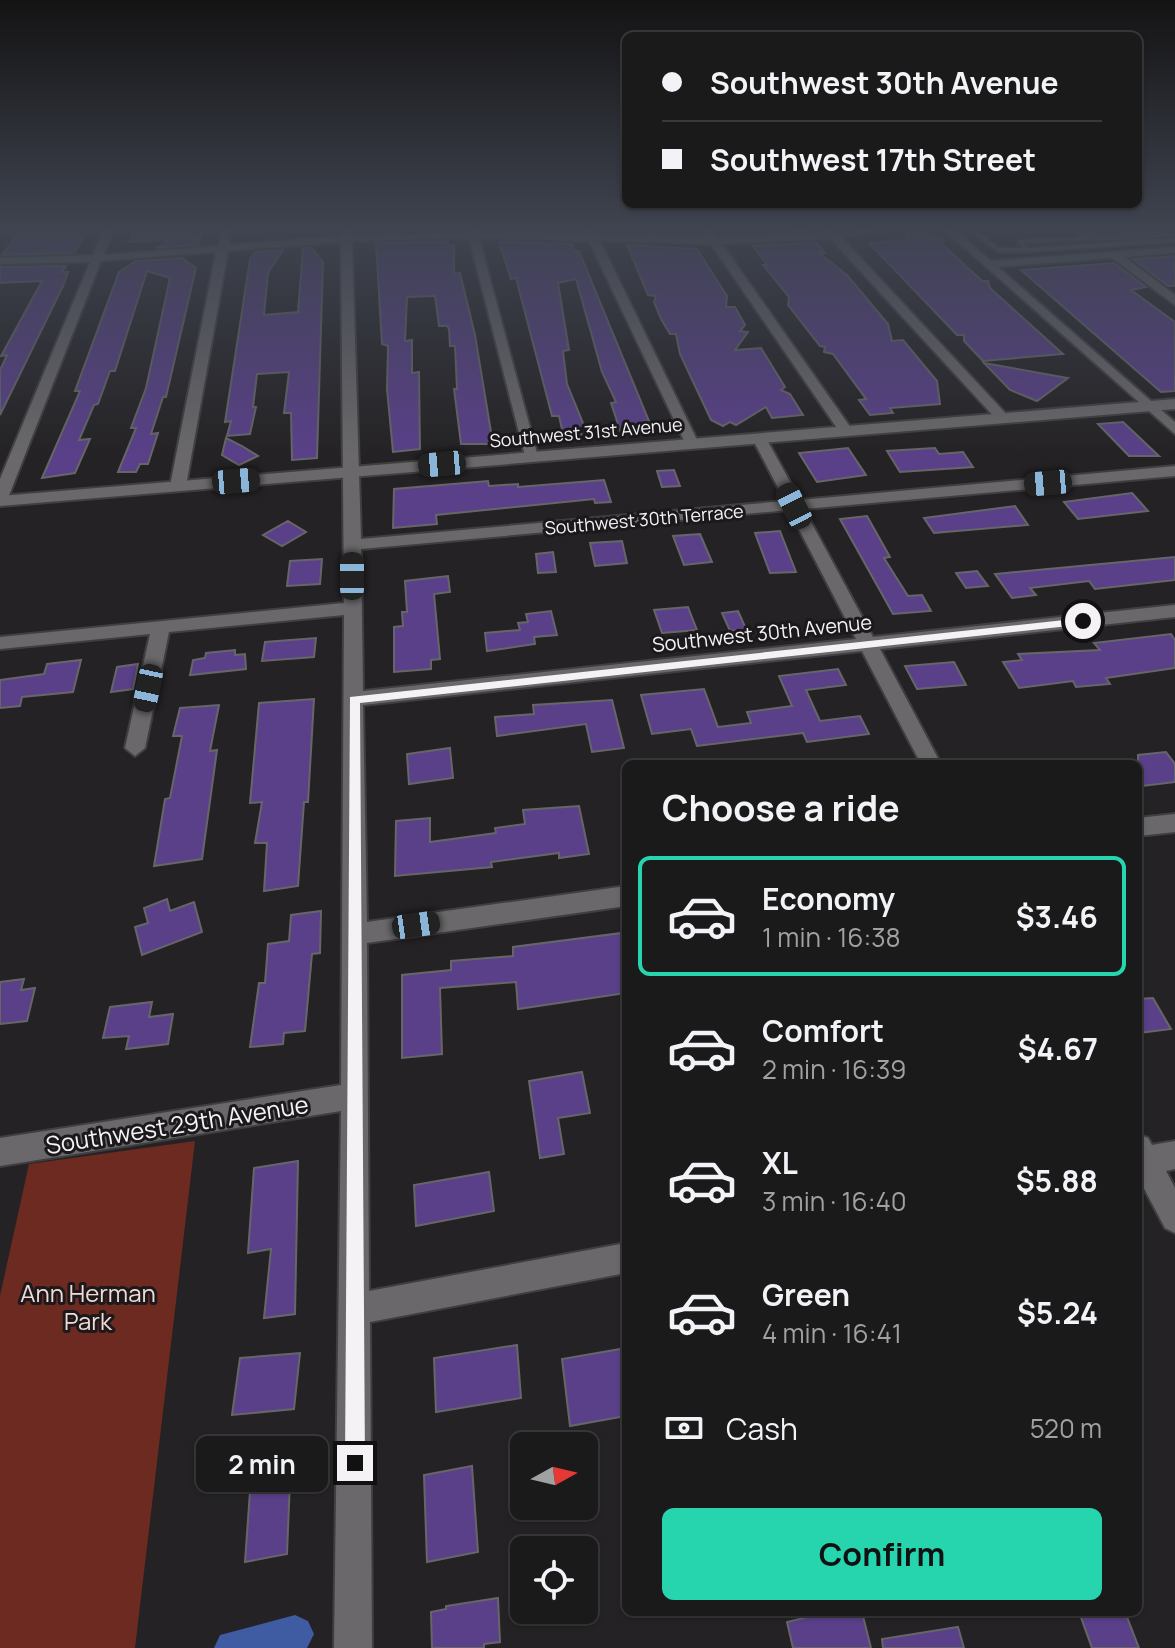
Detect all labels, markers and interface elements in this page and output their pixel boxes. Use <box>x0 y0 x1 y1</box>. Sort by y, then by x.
text: Southwest 30th Avenue <box>710 62 1059 103</box>
text: Southwest 17th Street <box>710 139 1036 180</box>
street label: Southwest 31st Avenue <box>489 412 683 452</box>
car <box>417 450 467 478</box>
car <box>211 467 261 495</box>
car <box>1023 469 1073 497</box>
car <box>772 479 816 533</box>
street label: Southwest 30th Terrace <box>543 498 745 540</box>
car <box>340 552 364 600</box>
route start <box>1065 603 1101 639</box>
street label: Southwest 30th Avenue <box>651 608 873 658</box>
car <box>131 662 165 714</box>
text: Choose a ride <box>662 783 900 832</box>
text: Economy <box>762 878 895 919</box>
icon: car <box>666 880 738 952</box>
text: $3.46 <box>1016 896 1098 937</box>
car <box>391 910 441 940</box>
text: 1 min · 16:38 <box>762 919 901 955</box>
text: Comfort <box>762 1010 884 1051</box>
icon: car <box>666 1012 738 1084</box>
text: $4.67 <box>1018 1028 1098 1069</box>
text: 2 min · 16:39 <box>762 1051 906 1087</box>
street label: Southwest 29th Avenue <box>43 1087 311 1161</box>
text: XL <box>762 1142 798 1183</box>
icon: car <box>666 1144 738 1216</box>
text: $5.88 <box>1016 1160 1098 1201</box>
text: 3 min · 16:40 <box>762 1183 907 1219</box>
text: Green <box>762 1274 850 1315</box>
park label: Ann Herman Park <box>20 1276 156 1337</box>
icon: car <box>666 1276 738 1348</box>
text: $5.24 <box>1017 1292 1098 1333</box>
text: 4 min · 16:41 <box>762 1315 902 1351</box>
icon: cash <box>662 1406 706 1450</box>
text: Cash <box>726 1408 798 1449</box>
text: 520 m <box>1030 1410 1102 1446</box>
north arrow <box>510 1432 598 1520</box>
map controls <box>510 1432 598 1624</box>
callout: 2 min <box>195 1435 327 1491</box>
route end <box>337 1445 373 1481</box>
text: 2 min <box>228 1446 296 1482</box>
button: Confirm <box>662 1508 1102 1600</box>
button: locate <box>510 1536 598 1624</box>

